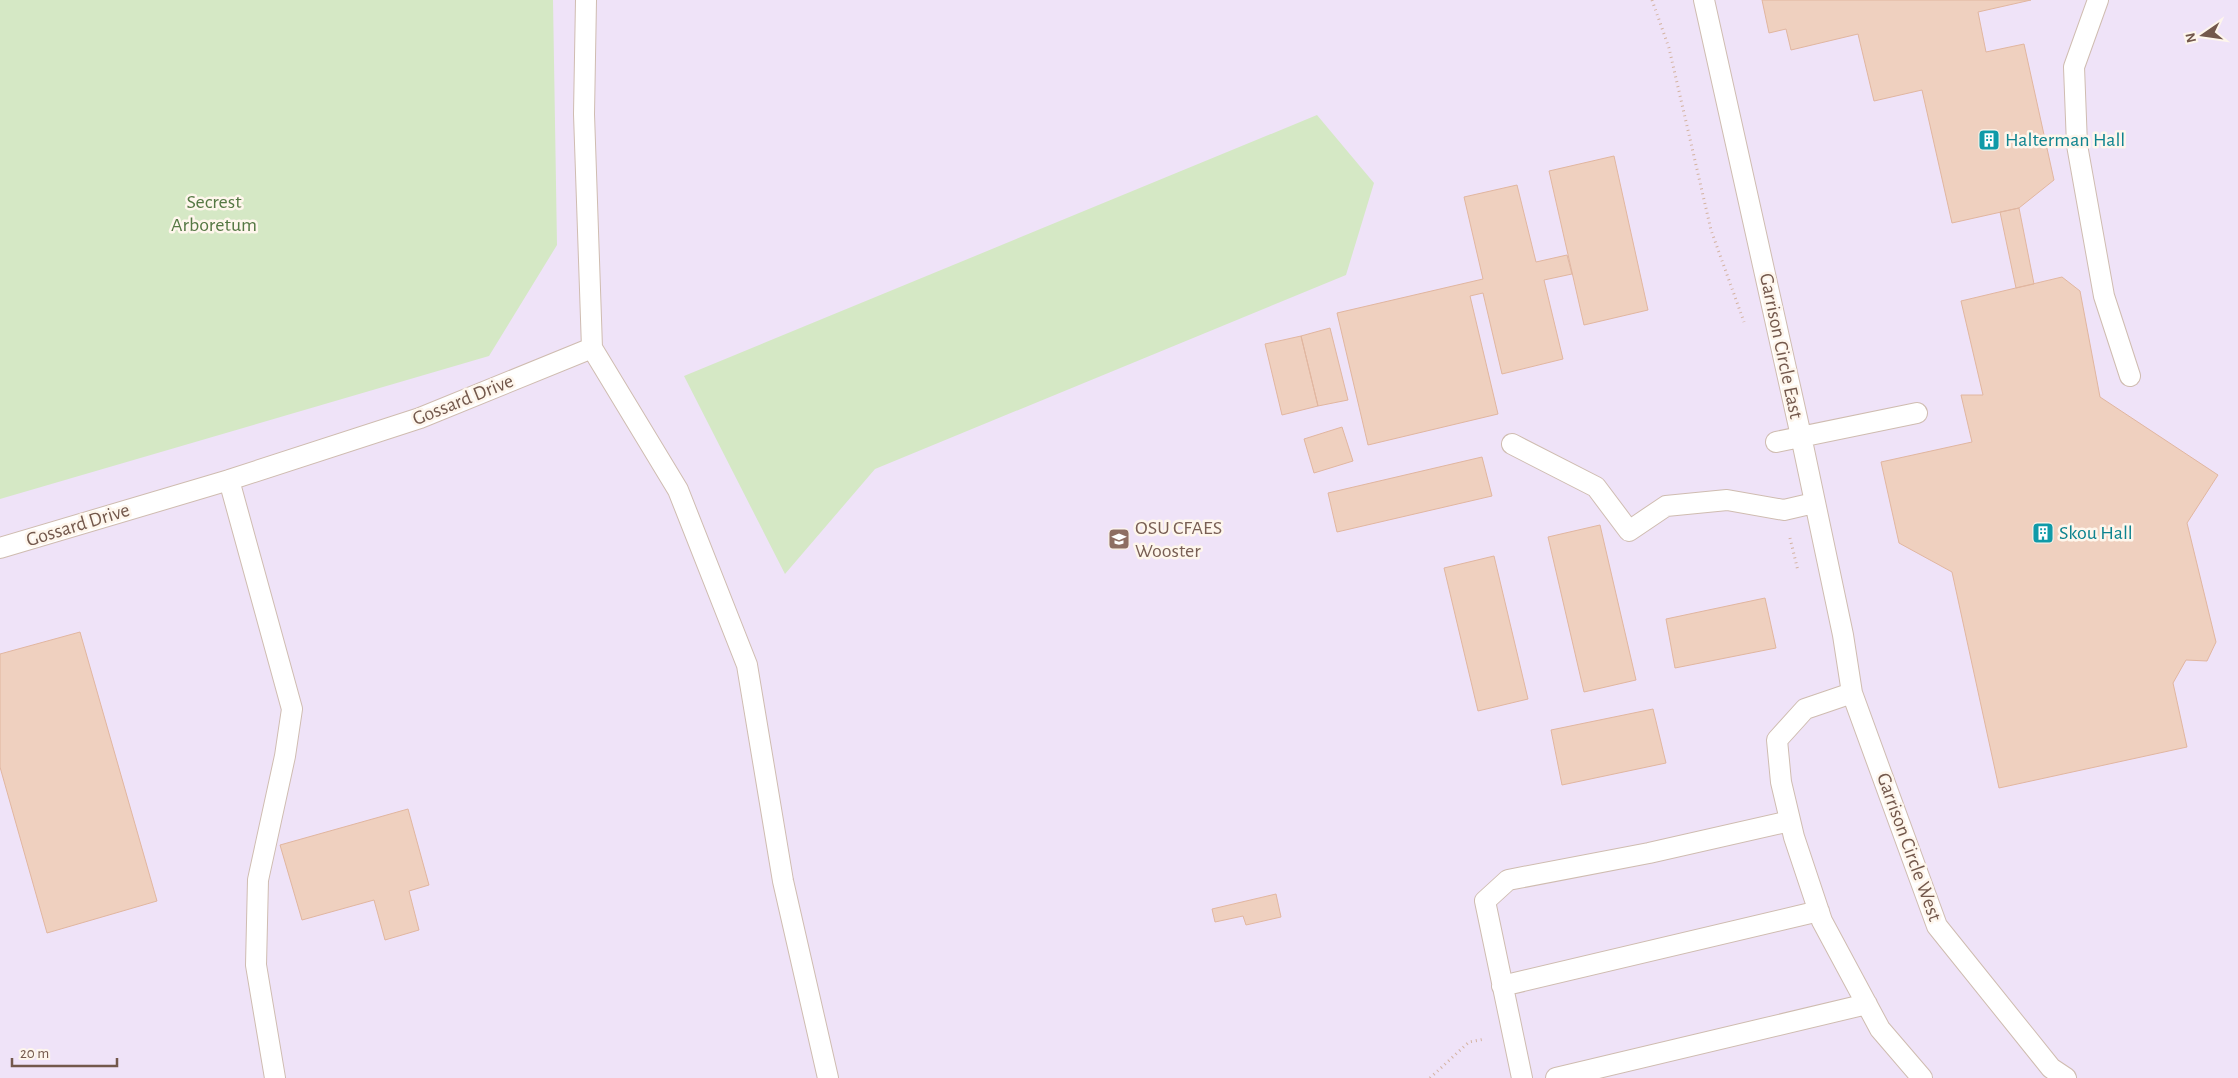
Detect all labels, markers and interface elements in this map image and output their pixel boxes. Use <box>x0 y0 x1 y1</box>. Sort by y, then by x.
north arrow <box>2178 10 2228 60</box>
text: N <box>2183 31 2199 44</box>
building icon: Halterman Hall <box>1977 128 2001 152</box>
place label: Halterman Hall <box>2005 130 2125 150</box>
park label: Secrest Arboretum <box>171 192 257 235</box>
street label: Garrison Circle East <box>1756 271 1806 421</box>
street label: Gossard Drive <box>410 371 516 429</box>
street label: Gossard Drive <box>24 500 132 550</box>
place label: OSU CFAES Wooster <box>1135 518 1222 561</box>
building icon: Skou Hall <box>2031 521 2055 545</box>
place label: Skou Hall <box>2059 523 2133 543</box>
school or university icon: OSU CFAES Wooster <box>1107 527 1131 551</box>
street label: Garrison Circle West <box>1873 770 1945 924</box>
scale bar <box>12 1036 118 1068</box>
text: 20 m <box>20 1046 49 1061</box>

